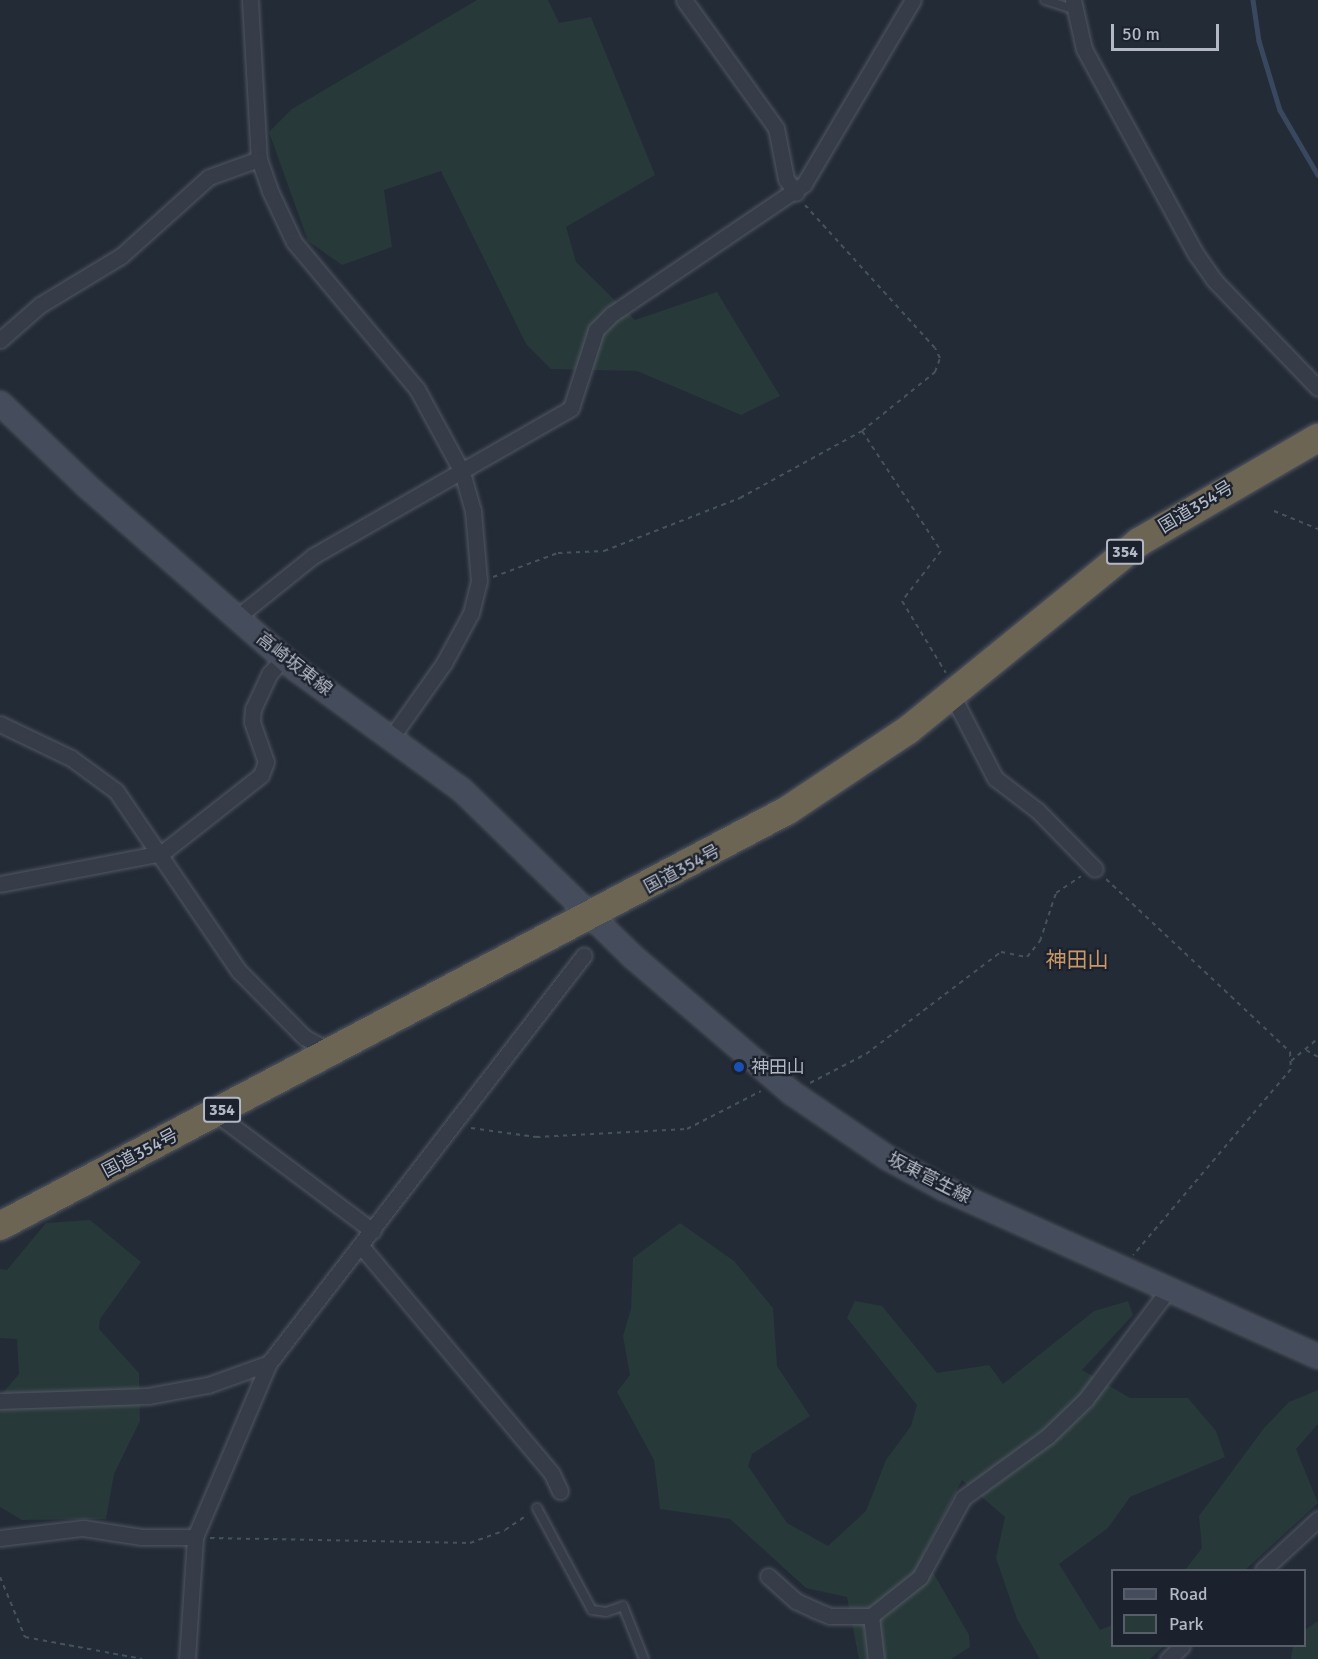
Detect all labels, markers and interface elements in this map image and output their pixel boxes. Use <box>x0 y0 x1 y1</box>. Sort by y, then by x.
scale bar <box>1114 12 1222 50</box>
text: 50 m <box>1122 23 1160 45</box>
street label: 国道354号 <box>1155 476 1237 538</box>
road number: 354 <box>1106 539 1144 565</box>
street label: 高崎坂東線 <box>252 628 336 700</box>
street label: 国道354号 <box>640 840 724 898</box>
district label: 神田山 <box>1046 947 1108 973</box>
place label: 神田山 <box>751 1056 805 1078</box>
marker: 神田山 <box>732 1060 746 1074</box>
road number: 354 <box>202 1097 242 1123</box>
street label: 国道354号 <box>98 1124 182 1182</box>
street label: 坂東菅生線 <box>884 1148 974 1208</box>
legend <box>1111 1569 1306 1647</box>
text: Road <box>1169 1583 1208 1605</box>
text: Park <box>1169 1613 1204 1635</box>

